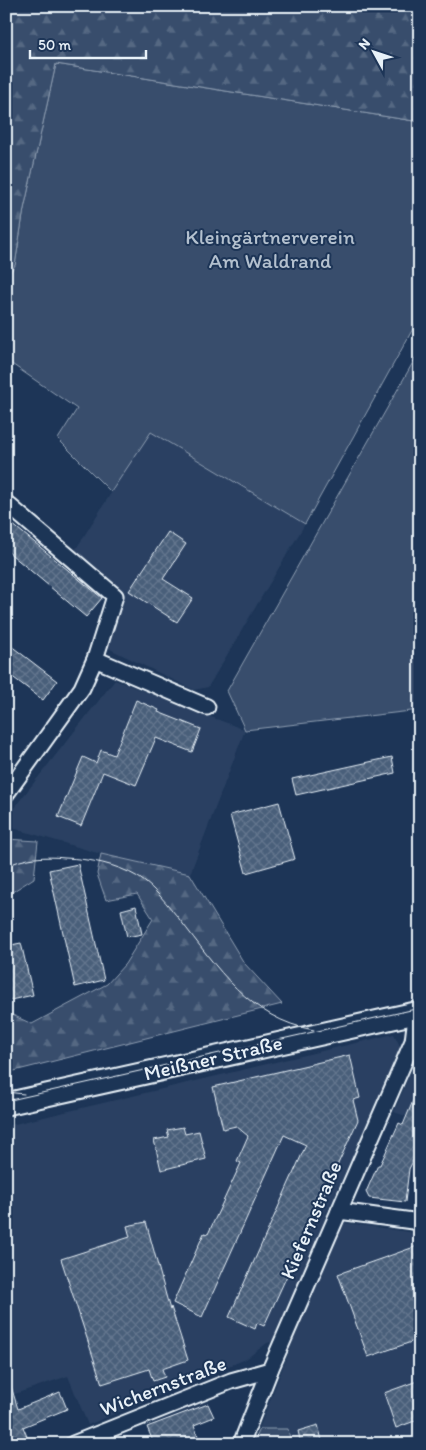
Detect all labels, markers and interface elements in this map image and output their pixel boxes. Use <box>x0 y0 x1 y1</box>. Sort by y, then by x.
scale bar <box>30 28 146 60</box>
north arrow <box>348 28 398 78</box>
text: N <box>355 35 374 53</box>
text: 50 m <box>38 36 71 54</box>
park label: Kleingärtnerverein Am Waldrand <box>185 224 355 273</box>
street label: Meißner Straße <box>141 1029 285 1086</box>
street label: Kiefernstraße <box>274 1157 347 1283</box>
street label: Wichernstraße <box>96 1350 230 1421</box>

